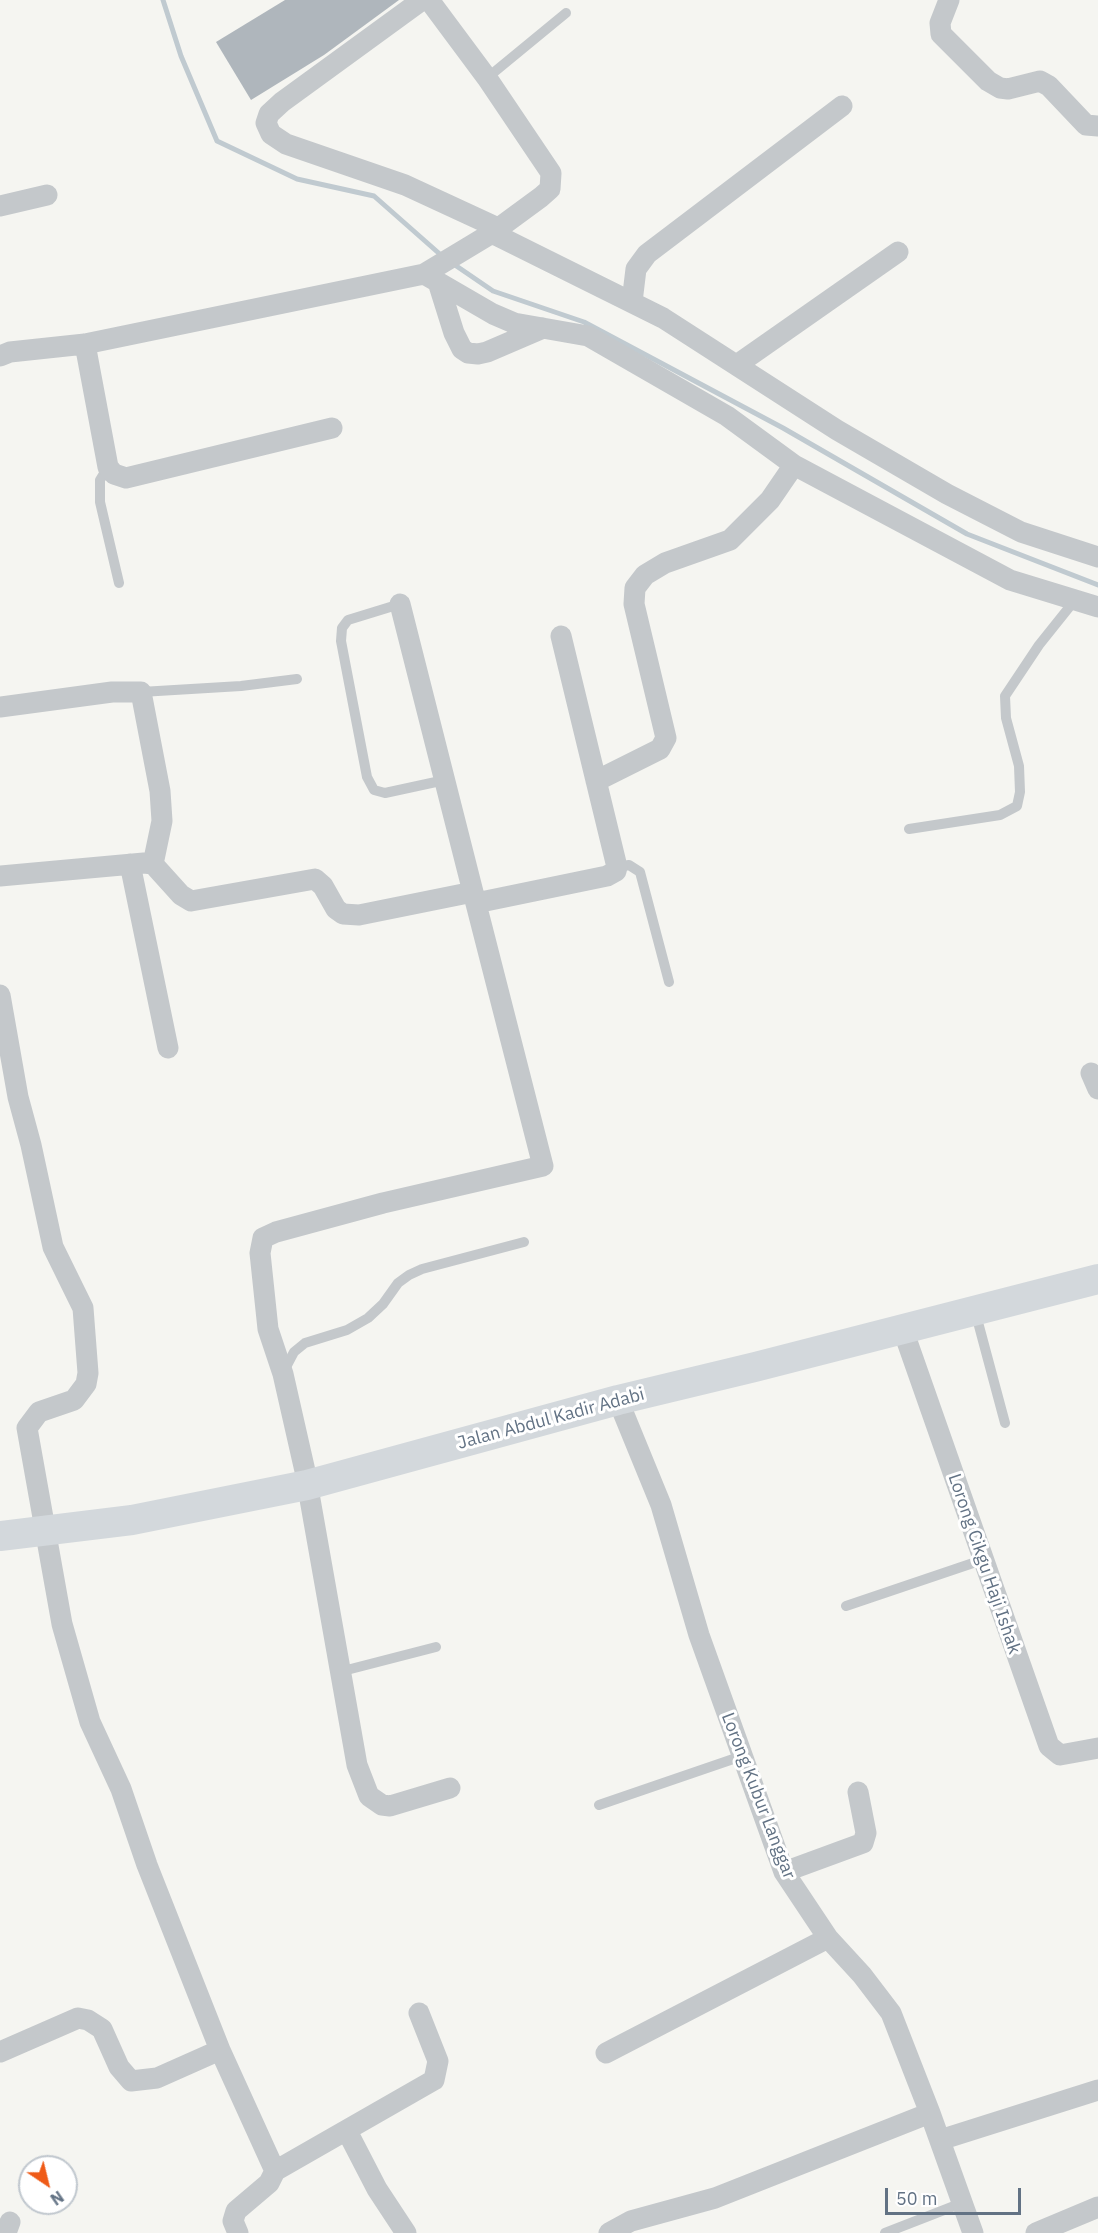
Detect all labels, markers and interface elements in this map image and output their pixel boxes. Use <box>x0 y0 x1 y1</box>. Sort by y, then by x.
street label: Jalan Abdul Kadir Adabi <box>455 1384 647 1454</box>
street label: Lorong Cikgu Haji Ishak <box>943 1471 1025 1657</box>
street label: Lorong Kubur Langgar <box>716 1710 800 1882</box>
north arrow <box>18 2155 78 2215</box>
scale bar <box>888 2176 1024 2214</box>
text: N <box>47 2187 68 2210</box>
text: 50 m <box>896 2187 938 2210</box>

